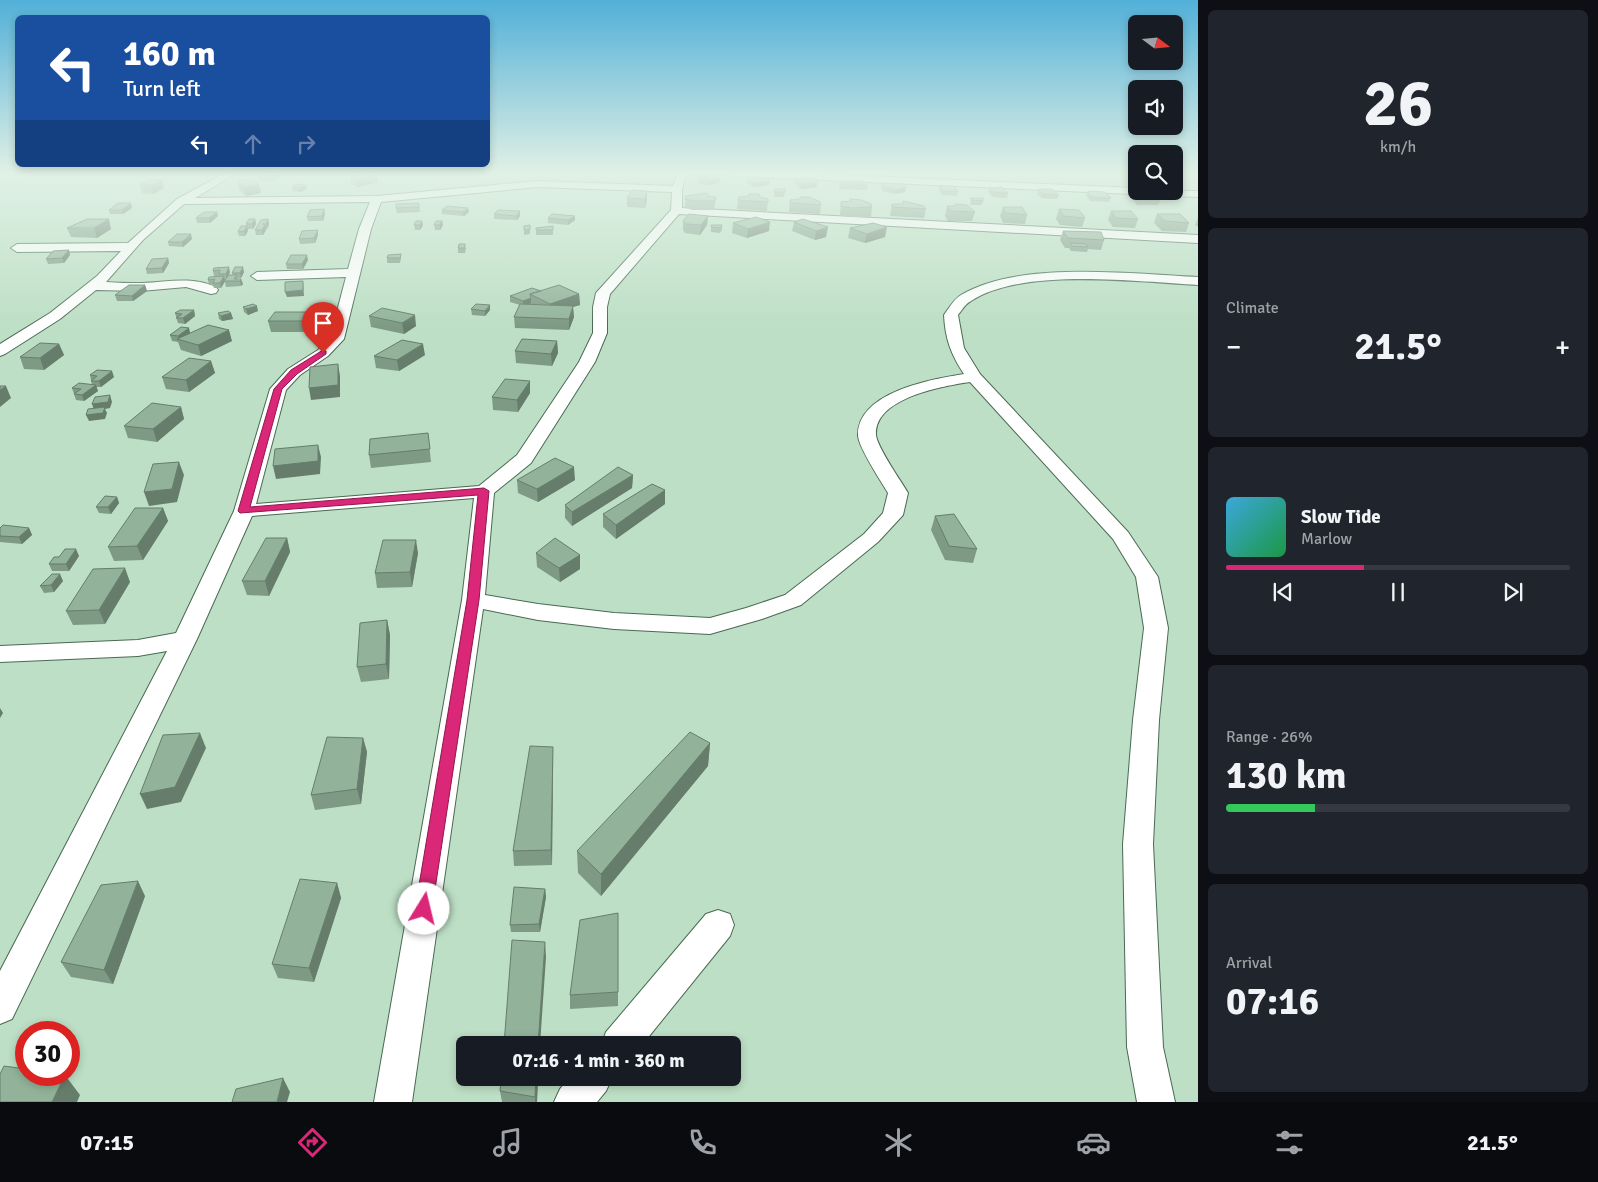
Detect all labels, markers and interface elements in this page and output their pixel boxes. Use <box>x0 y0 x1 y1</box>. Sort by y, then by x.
north arrow <box>1128 15 1182 70</box>
map controls <box>1128 15 1183 200</box>
text: 160 m <box>123 32 216 75</box>
icon: left <box>40 35 105 100</box>
text: 26 <box>1363 64 1433 144</box>
text: Turn left <box>123 75 201 102</box>
button: sound <box>1128 80 1183 135</box>
icon: left <box>186 130 214 158</box>
icon: ahead <box>239 130 267 158</box>
icon: right <box>292 130 320 158</box>
text: km/h <box>1380 137 1416 157</box>
button: search <box>1128 145 1183 200</box>
text: Climate <box>1226 298 1279 318</box>
pin <box>302 302 344 353</box>
icon: arrive <box>309 309 337 337</box>
text: 21.5° <box>1354 323 1442 370</box>
text: − <box>1226 330 1241 364</box>
text: + <box>1555 330 1570 364</box>
text: Slow Tide <box>1301 505 1381 529</box>
text: Marlow <box>1301 529 1352 549</box>
icon: previous <box>1269 578 1297 606</box>
icon: pause <box>1384 578 1412 606</box>
icon: next <box>1499 578 1527 606</box>
text: Range · 26% <box>1226 727 1312 747</box>
text: 130 km <box>1226 752 1347 799</box>
position arrow <box>397 882 449 934</box>
text: Arrival <box>1226 953 1272 973</box>
text: 07:16 <box>1226 978 1319 1025</box>
speed limit sign: 30 <box>15 1021 80 1086</box>
text: 07:16 · 1 min · 360 m <box>512 1049 685 1073</box>
icon: directions <box>295 1125 330 1160</box>
icon: music <box>490 1125 525 1160</box>
icon: phone <box>685 1125 720 1160</box>
icon: climate <box>881 1125 916 1160</box>
icon: car <box>1076 1125 1111 1160</box>
icon: filters <box>1272 1125 1307 1160</box>
text: 07:15 <box>80 1129 134 1156</box>
text: 21.5° <box>1467 1129 1518 1156</box>

